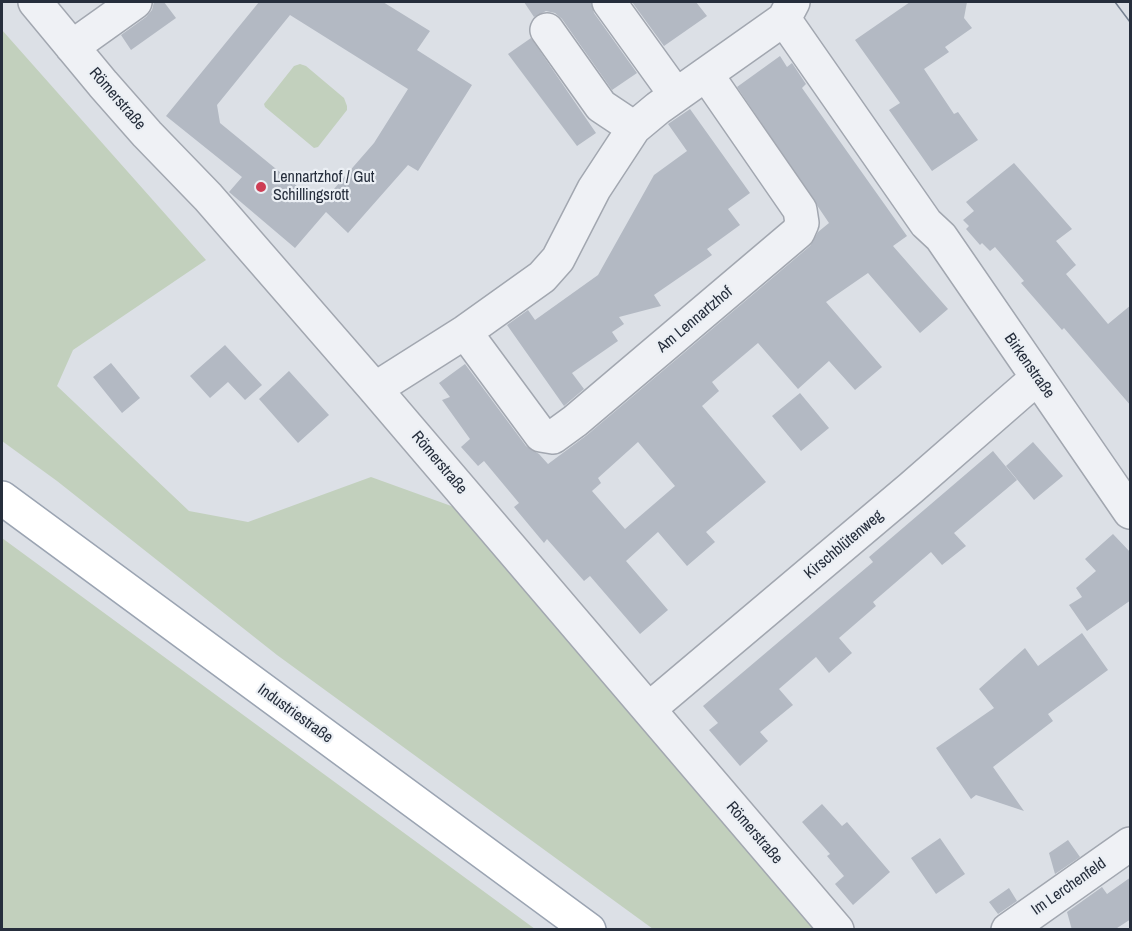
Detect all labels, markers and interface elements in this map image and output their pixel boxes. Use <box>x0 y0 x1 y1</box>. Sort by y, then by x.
street label: Römerstraße <box>85 64 149 134</box>
place label: Lennartzhof / Gut Schillingsrott <box>273 168 374 206</box>
marker: Lennartzhof / Gut Schillingsrott <box>254 180 268 194</box>
street label: Am Lennartzhof <box>653 283 737 357</box>
street label: Birkenstraße <box>1000 330 1058 402</box>
street label: Römerstraße <box>407 428 471 498</box>
street label: Kirschblütenweg <box>801 506 887 584</box>
street label: Industriestraße <box>254 680 336 748</box>
street label: Römerstraße <box>722 798 786 868</box>
street label: Im Lerchenfeld <box>1028 854 1110 920</box>

